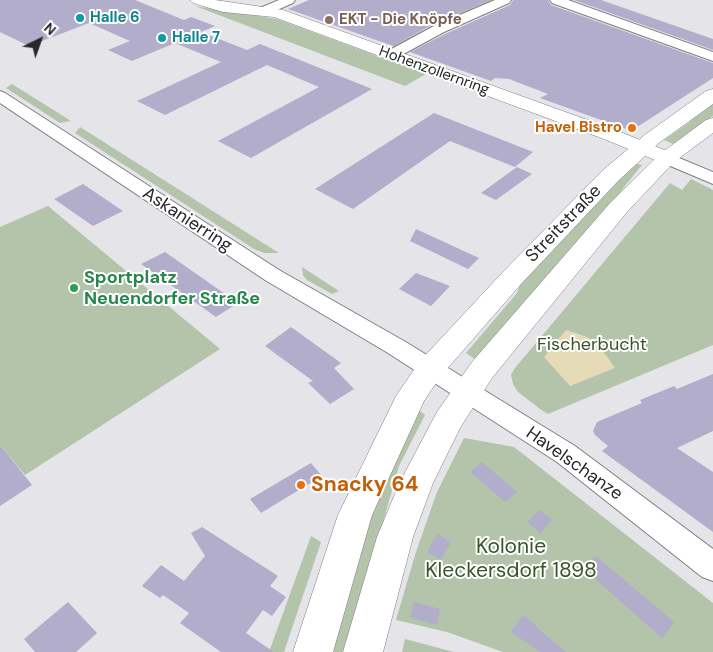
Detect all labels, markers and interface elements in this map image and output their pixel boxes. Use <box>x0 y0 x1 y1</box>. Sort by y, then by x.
place label: Halle 6 <box>90 9 140 27</box>
place label: EKT - Die Knöpfe <box>339 11 462 29</box>
marker: Halle 6 <box>74 12 86 24</box>
marker: EKT - Die Knöpfe <box>323 14 335 26</box>
north arrow <box>15 15 65 65</box>
text: N <box>40 19 60 39</box>
place label: Halle 7 <box>172 29 220 47</box>
marker: Halle 7 <box>156 32 168 44</box>
street label: Hohenzollernring <box>376 43 492 99</box>
place label: Havel Bistro <box>535 119 622 137</box>
marker: Havel Bistro <box>626 122 638 134</box>
street label: Streitstraße <box>522 181 606 267</box>
street label: Askanierring <box>138 183 236 257</box>
place label: Sportplatz Neuendorfer Straße <box>84 267 260 310</box>
marker: Sportplatz Neuendorfer Straße <box>68 282 80 294</box>
park label: Fischerbucht <box>537 334 647 356</box>
street label: Havelschanze <box>521 423 627 505</box>
place label: Snacky 64 <box>311 472 418 498</box>
marker: Snacky 64 <box>295 479 307 491</box>
park label: Kolonie Kleckersdorf 1898 <box>425 534 597 584</box>

